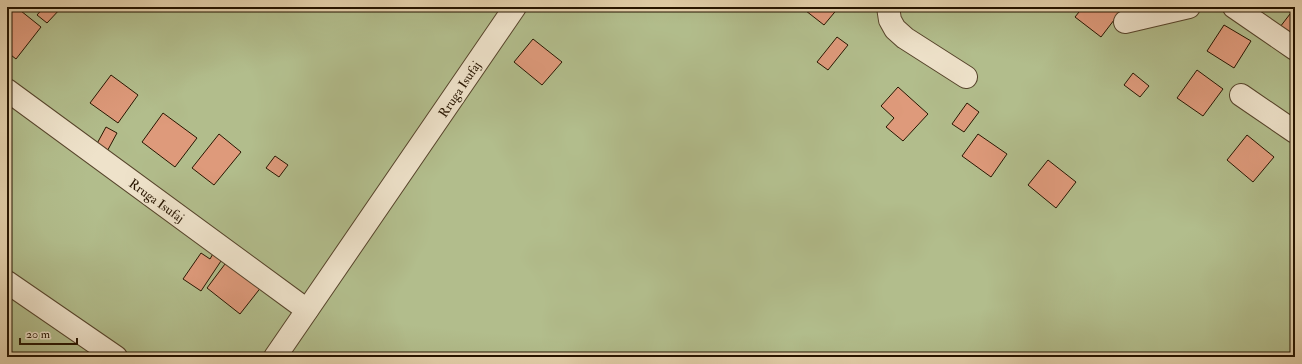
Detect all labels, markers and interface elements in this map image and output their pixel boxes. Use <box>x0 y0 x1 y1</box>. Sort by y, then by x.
street label: Rruga Isufaj <box>435 58 484 121</box>
street label: Rruga Isufaj <box>126 175 187 226</box>
scale bar <box>20 320 77 346</box>
text: 20 m <box>26 327 51 342</box>

